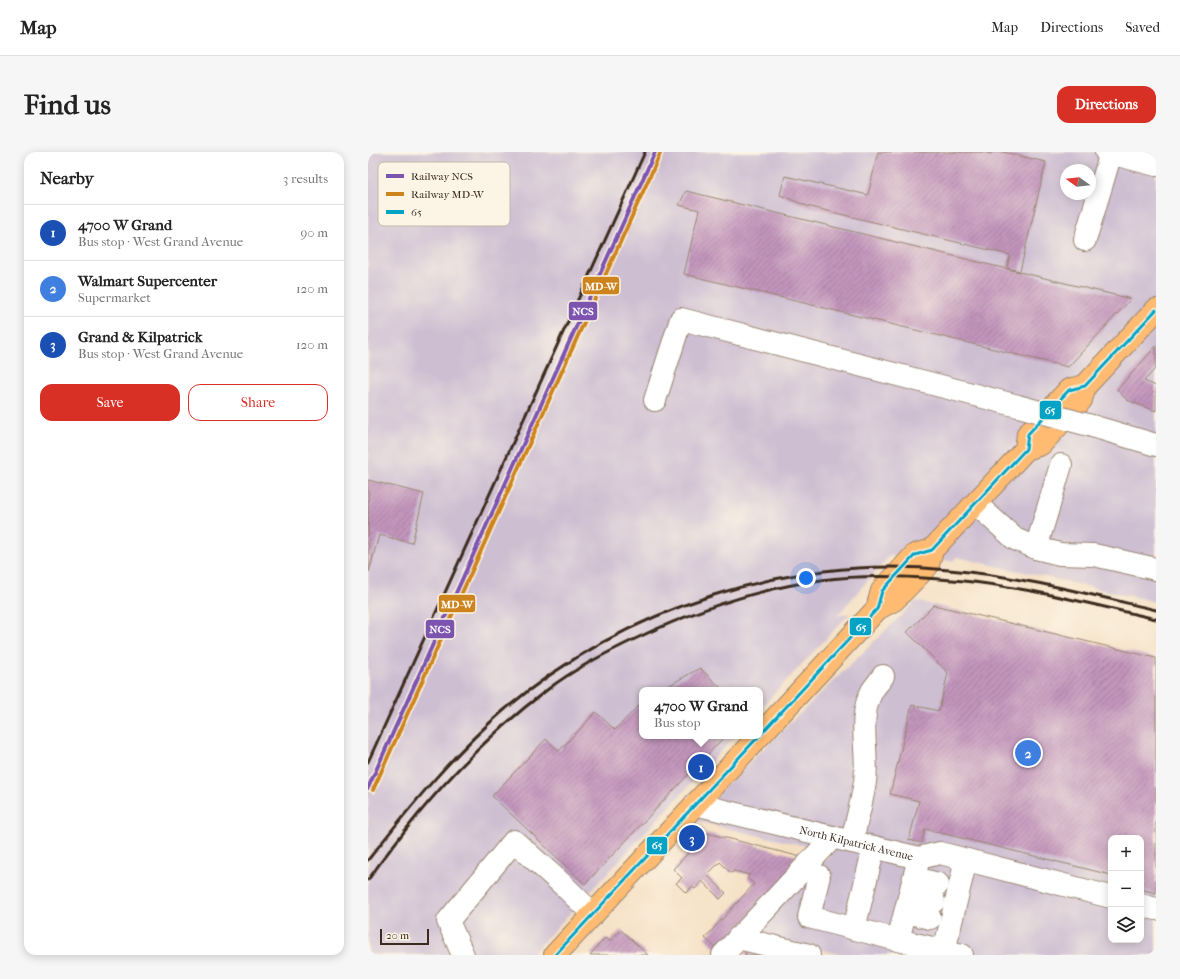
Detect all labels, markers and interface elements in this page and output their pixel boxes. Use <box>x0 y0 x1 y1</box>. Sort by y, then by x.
text: Map <box>20 17 56 39</box>
text: Map <box>991 19 1018 36</box>
text: Directions <box>1040 19 1103 36</box>
text: Saved <box>1125 19 1160 36</box>
button: Directions <box>1057 86 1156 123</box>
text: Find us <box>24 88 111 121</box>
legend <box>378 162 510 226</box>
north arrow <box>1060 164 1096 200</box>
text: Nearby <box>40 168 94 188</box>
text: Railway NCS <box>411 170 473 183</box>
text: 3 results <box>283 171 328 186</box>
text: Railway MD-W <box>411 188 485 201</box>
text: 65 <box>411 206 422 219</box>
text: 4700 W Grand <box>78 216 172 234</box>
text: 1 <box>51 225 55 240</box>
text: 90 m <box>300 225 328 240</box>
text: Bus stop · West Grand Avenue <box>78 234 243 249</box>
text: Walmart Supercenter <box>78 272 217 290</box>
line badge: MD-W <box>582 276 620 295</box>
text: MD-W <box>584 280 618 293</box>
text: 2 <box>50 281 56 296</box>
text: 120 m <box>296 281 328 296</box>
text: Supermarket <box>78 290 151 305</box>
line badge: NCS <box>568 301 598 321</box>
text: NCS <box>572 305 594 318</box>
text: Grand & Kilpatrick <box>78 328 202 346</box>
text: 3 <box>50 337 56 352</box>
text: 120 m <box>296 337 328 352</box>
text: Bus stop · West Grand Avenue <box>78 346 243 361</box>
button: Save <box>40 384 180 421</box>
button: Share <box>188 384 328 421</box>
line badge: 65 <box>1039 400 1062 420</box>
text: 65 <box>1045 404 1056 417</box>
your location <box>796 568 816 588</box>
line badge: MD-W <box>438 594 476 613</box>
text: MD-W <box>440 598 474 611</box>
line badge: 65 <box>849 617 872 636</box>
line badge: NCS <box>425 619 455 639</box>
text: 65 <box>856 621 867 634</box>
text: NCS <box>429 623 451 636</box>
popup <box>639 687 763 739</box>
text: 4700 W Grand <box>654 697 748 715</box>
text: Bus stop <box>654 715 700 730</box>
pin: 2 <box>1015 738 1041 768</box>
pin: 1 <box>688 752 714 782</box>
pin: 3 <box>679 823 705 853</box>
street label: North Kilpatrick Avenue <box>798 823 915 863</box>
map controls <box>1108 835 1144 943</box>
button: + <box>1108 835 1144 871</box>
line badge: 65 <box>646 836 668 855</box>
text: 65 <box>652 839 663 852</box>
button: − <box>1108 871 1144 907</box>
button: layers <box>1108 907 1144 943</box>
scale bar <box>380 927 429 946</box>
text: 20 m <box>386 929 409 942</box>

